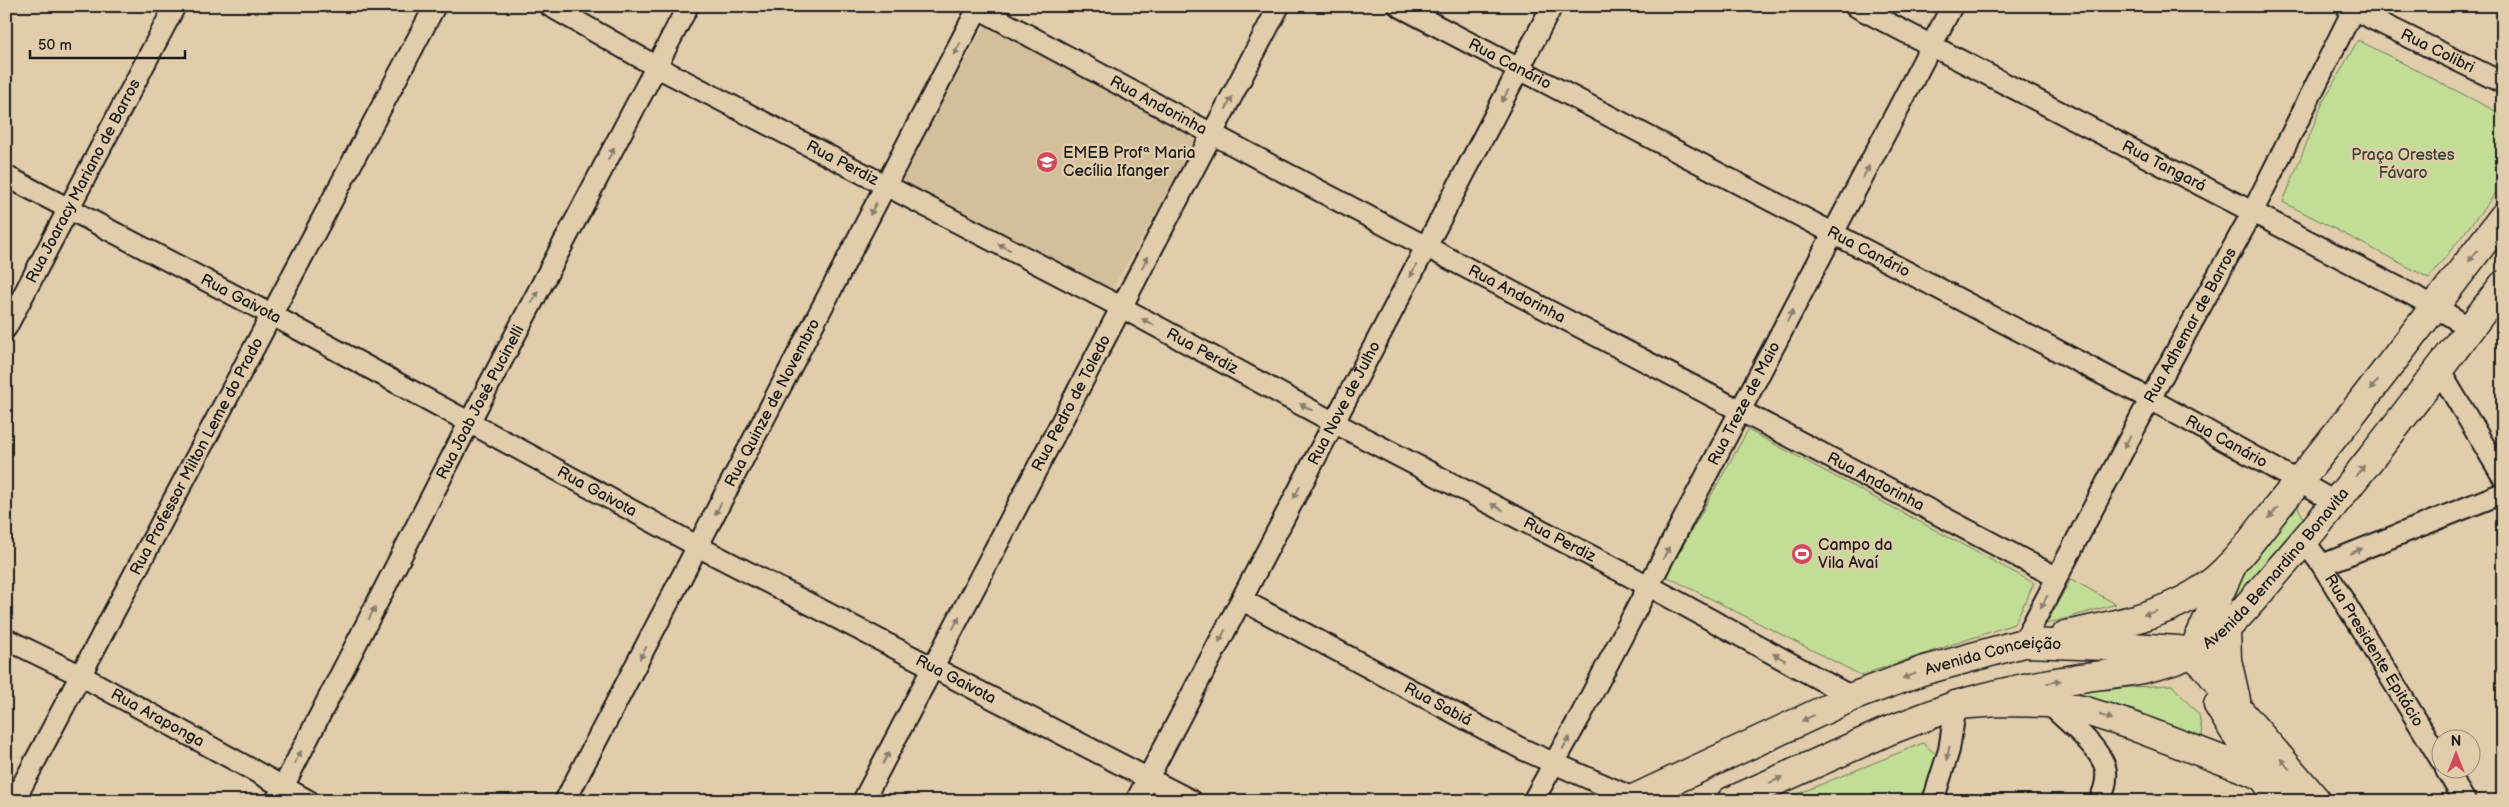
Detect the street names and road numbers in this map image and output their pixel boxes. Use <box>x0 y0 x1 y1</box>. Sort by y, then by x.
street label: Rua Colibri <box>2397 25 2478 77</box>
street label: Rua Canário <box>1465 34 1554 93</box>
street label: Rua Andorinha <box>1107 72 1210 139</box>
street label: Rua Joaracy Mariano de Barros <box>22 76 145 286</box>
street label: Rua Perdiz <box>803 136 882 190</box>
street label: Rua Tangará <box>2119 136 2209 196</box>
street label: Rua Canário <box>1824 222 1913 281</box>
street label: Rua Adhemar de Barros <box>2140 244 2241 406</box>
street label: Rua Andorinha <box>1465 261 1569 327</box>
street label: Rua Gaivota <box>198 270 284 328</box>
street label: Rua Quinze de Novembro <box>721 315 824 490</box>
street label: Rua Joab José Pucinelli <box>432 322 528 483</box>
street label: Rua Perdiz <box>1163 324 1242 378</box>
street label: Rua Pedro de Toledo <box>1028 332 1115 475</box>
street label: Rua Professor Milton Leme do Prado <box>126 334 267 578</box>
street label: Rua Nove de Julho <box>1304 338 1384 468</box>
street label: Rua Treze de Maio <box>1704 338 1784 469</box>
street label: Rua Canário <box>2182 411 2271 472</box>
street label: Rua Andorinha <box>1824 448 1928 515</box>
street label: Rua Gaivota <box>554 462 640 521</box>
street label: Avenida Bernardino Bonavita <box>2199 484 2353 653</box>
street label: Rua Perdiz <box>1520 513 1599 566</box>
street label: Rua Presidente Epitácio <box>2320 571 2428 730</box>
street label: Avenida Conceição <box>1923 633 2062 679</box>
street label: Rua Gaivota <box>912 651 999 708</box>
street label: Rua Sabiá <box>1401 679 1475 730</box>
street label: Rua Araponga <box>108 684 208 751</box>

